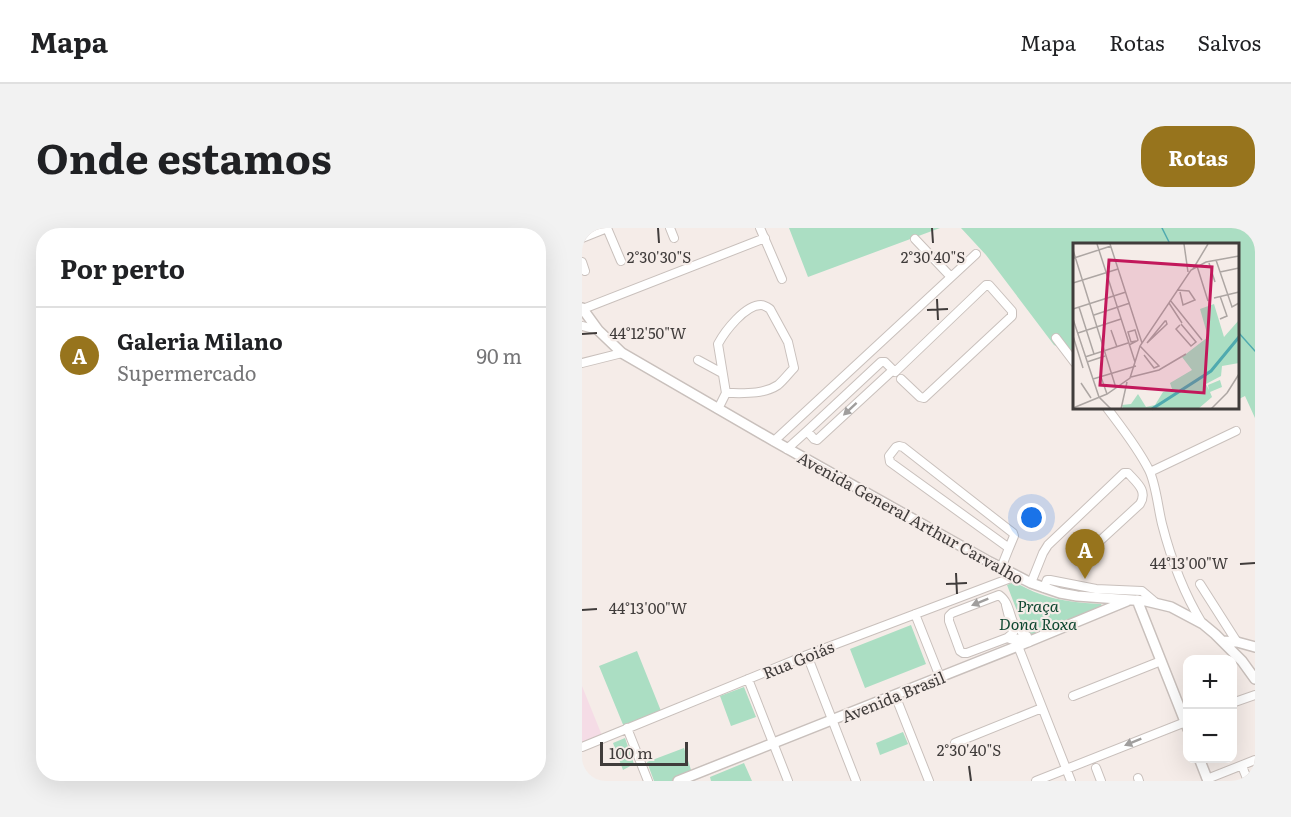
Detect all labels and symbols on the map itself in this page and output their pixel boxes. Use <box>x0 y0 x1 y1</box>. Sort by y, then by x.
inset map <box>1073 243 1240 410</box>
text: 2°30'30"S <box>627 245 691 268</box>
text: 2°30'40"S <box>901 245 965 268</box>
text: 44°12'50"W <box>610 321 687 344</box>
one-way arrow <box>843 402 857 416</box>
street label: Avenida General Arthur Carvalho <box>794 445 1028 589</box>
your location <box>1017 503 1046 532</box>
pin: A <box>1066 530 1104 579</box>
text: 44°13'00"W <box>1150 551 1229 574</box>
park label: Praça Dona Roxa <box>999 593 1078 635</box>
text: 44°13'00"W <box>609 596 688 619</box>
one-way arrow <box>971 598 989 607</box>
street label: Rua Goiás <box>759 634 837 684</box>
street label: Avenida Brasil <box>838 664 948 728</box>
text: 2°30'40"S <box>937 738 1001 761</box>
one-way arrow <box>1124 738 1142 747</box>
scale bar <box>600 739 688 766</box>

